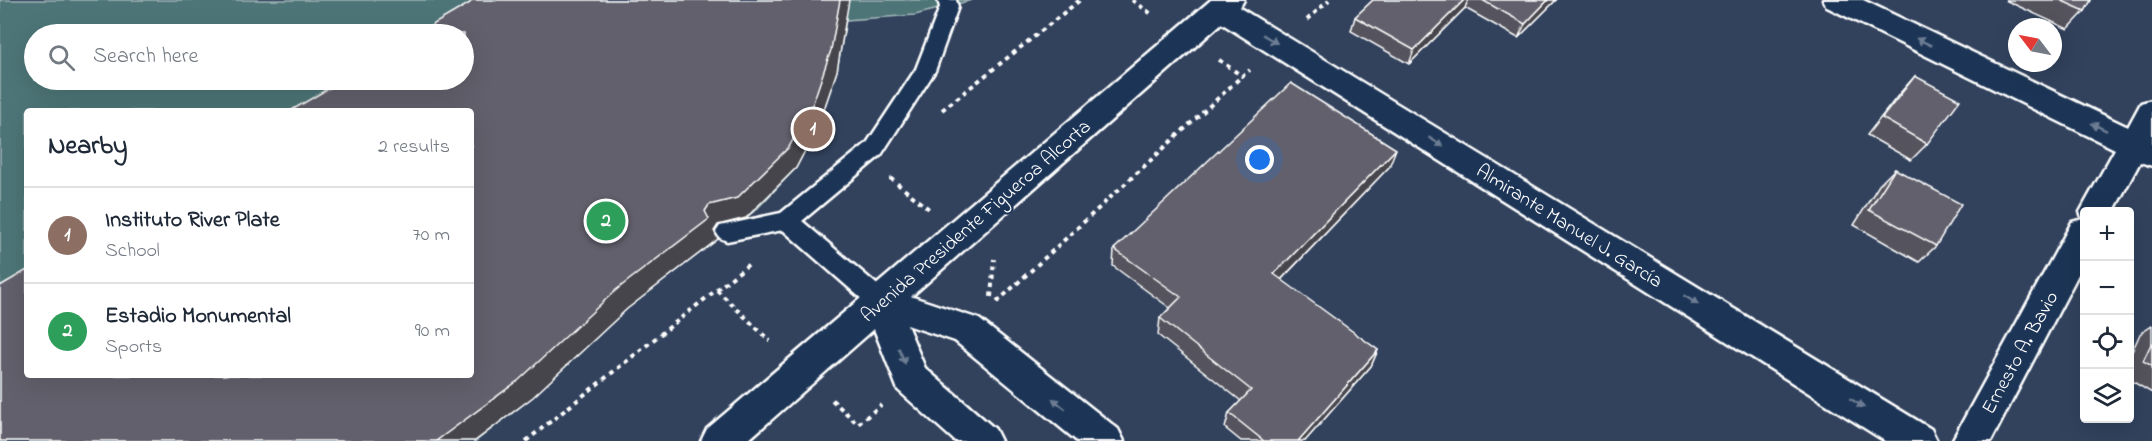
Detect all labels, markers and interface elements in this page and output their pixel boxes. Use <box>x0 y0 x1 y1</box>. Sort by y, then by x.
north arrow <box>2008 18 2062 72</box>
search box <box>24 24 474 90</box>
one-way arrow <box>1262 34 1278 45</box>
one-way arrow <box>1915 38 1932 47</box>
icon: search <box>45 41 78 74</box>
text: Search here <box>93 41 198 73</box>
pin: 1 <box>794 106 832 152</box>
street label: Avenida Presidente Figueroa Alcorta <box>855 113 1099 331</box>
one-way arrow <box>2091 123 2108 132</box>
text: Nearby <box>48 128 127 166</box>
text: 2 results <box>378 133 450 162</box>
one-way arrow <box>1428 136 1444 147</box>
your location <box>1245 145 1274 174</box>
street label: Almirante Manuel J. García <box>1470 158 1668 297</box>
pin: 2 <box>586 198 626 244</box>
text: Instituto River Plate <box>105 205 280 237</box>
map controls <box>2080 207 2134 423</box>
button: + <box>2080 207 2134 261</box>
text: 1 <box>64 221 71 250</box>
text: 70 m <box>413 221 450 250</box>
text: School <box>105 237 160 266</box>
button: − <box>2080 261 2134 315</box>
street label: Ernesto A. Bavio <box>1975 286 2067 420</box>
one-way arrow <box>1683 294 1699 305</box>
text: Estadio Monumental <box>105 301 291 333</box>
button: locate <box>2080 315 2134 369</box>
text: 2 <box>63 317 72 346</box>
text: 90 m <box>415 317 450 346</box>
text: Sports <box>105 333 162 362</box>
one-way arrow <box>897 347 907 365</box>
button: layers <box>2080 369 2134 423</box>
one-way arrow <box>1849 397 1865 408</box>
one-way arrow <box>1051 398 1067 411</box>

